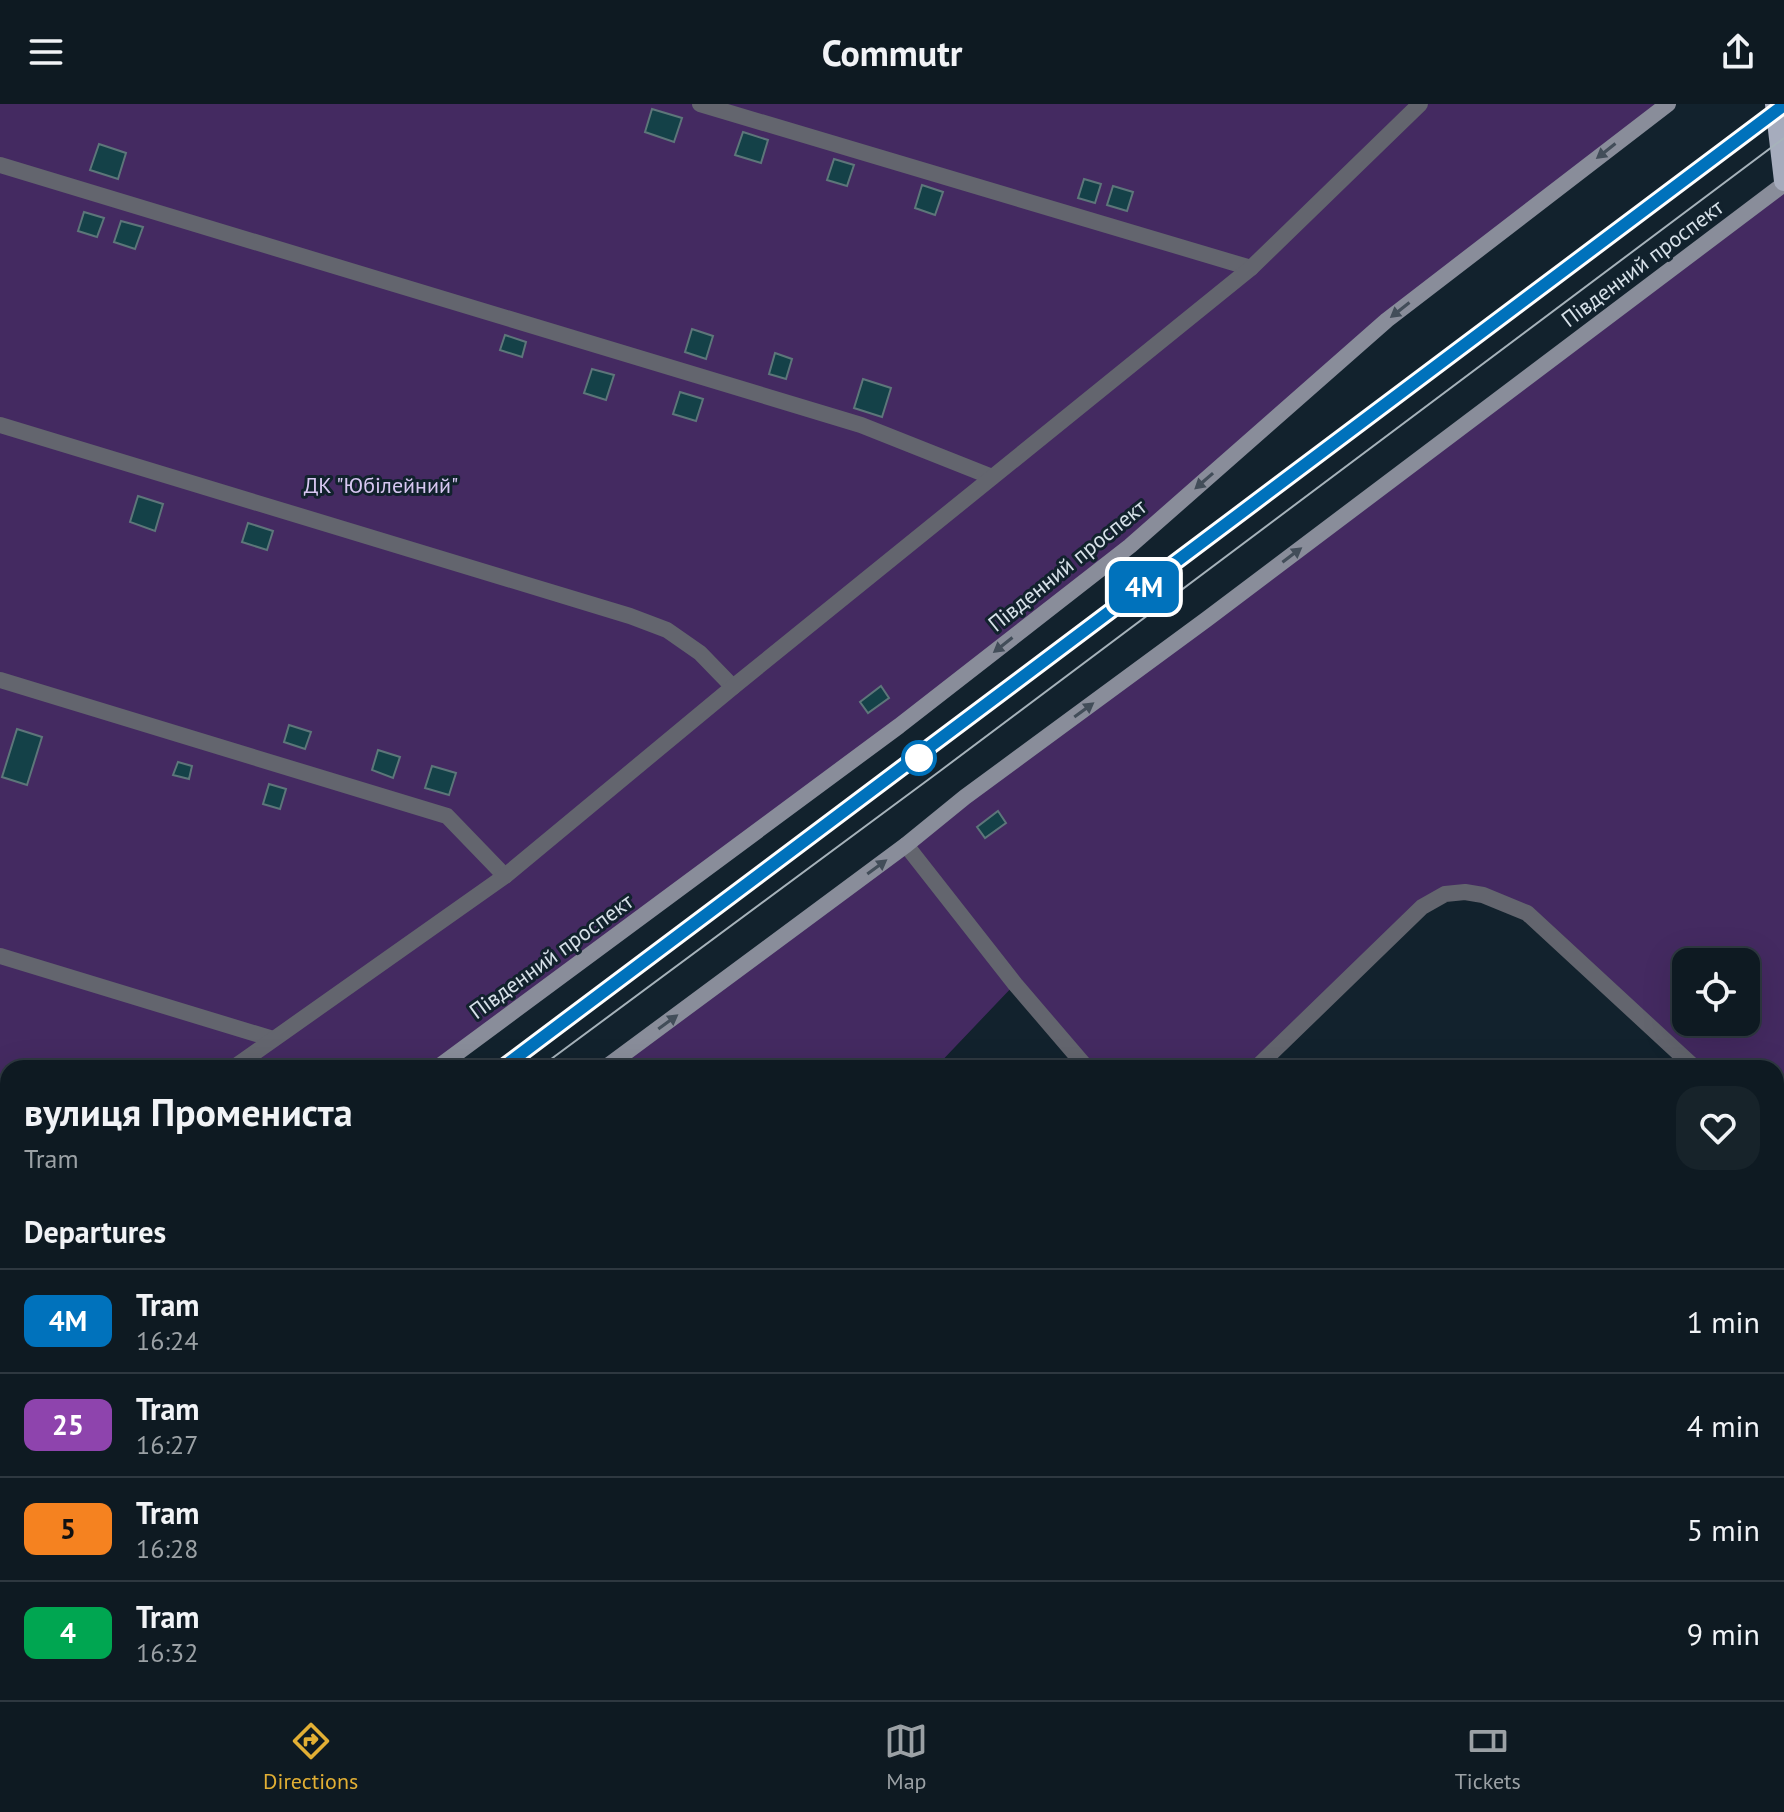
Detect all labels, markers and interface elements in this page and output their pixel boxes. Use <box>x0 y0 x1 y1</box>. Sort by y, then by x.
text: Commutr <box>822 29 962 76</box>
icon: menu <box>24 30 68 74</box>
icon: share <box>1716 30 1760 74</box>
one-way arrow <box>1595 142 1616 158</box>
street label: Південний проспект <box>1555 193 1729 333</box>
one-way arrow <box>1390 301 1410 317</box>
park label: ДК "Юбілейний" <box>304 471 458 499</box>
one-way arrow <box>1194 471 1213 489</box>
street label: Південний проспект <box>982 492 1152 637</box>
one-way arrow <box>1282 547 1303 563</box>
line badge: 4М <box>1108 561 1180 613</box>
text: 4М <box>1125 568 1163 605</box>
one-way arrow <box>993 636 1013 653</box>
one-way arrow <box>1073 702 1094 718</box>
unlabelled marker <box>902 741 936 775</box>
one-way arrow <box>866 859 888 875</box>
street label: Південний проспект <box>464 887 639 1025</box>
map controls <box>1672 948 1760 1036</box>
button: locate <box>1672 948 1760 1036</box>
one-way arrow <box>657 1014 678 1030</box>
button: heart <box>1676 1086 1760 1170</box>
text: вулиця Промениста <box>24 1087 353 1136</box>
text: Tram <box>24 1142 79 1175</box>
text: Departures <box>24 1212 166 1251</box>
text: Tram <box>136 1285 199 1324</box>
text: 4М <box>49 1302 87 1339</box>
text: 1 min <box>1687 1302 1760 1341</box>
text: 16:24 <box>136 1324 198 1357</box>
text: Tram <box>136 1389 199 1428</box>
text: 25 <box>52 1406 84 1443</box>
text: 4 min <box>1687 1406 1760 1445</box>
text: 16:27 <box>136 1428 198 1461</box>
text: Tram <box>136 1493 199 1532</box>
text: 5 <box>60 1510 76 1547</box>
text: 5 min <box>1687 1510 1760 1549</box>
text: 16:28 <box>136 1532 198 1565</box>
text: Tram <box>136 1597 199 1636</box>
text: 4 <box>60 1614 76 1651</box>
text: 9 min <box>1687 1614 1760 1653</box>
text: 16:32 <box>136 1636 198 1669</box>
tab: Directions <box>263 1719 358 1795</box>
tab: Map <box>884 1719 928 1795</box>
tab: Tickets <box>1455 1719 1521 1795</box>

